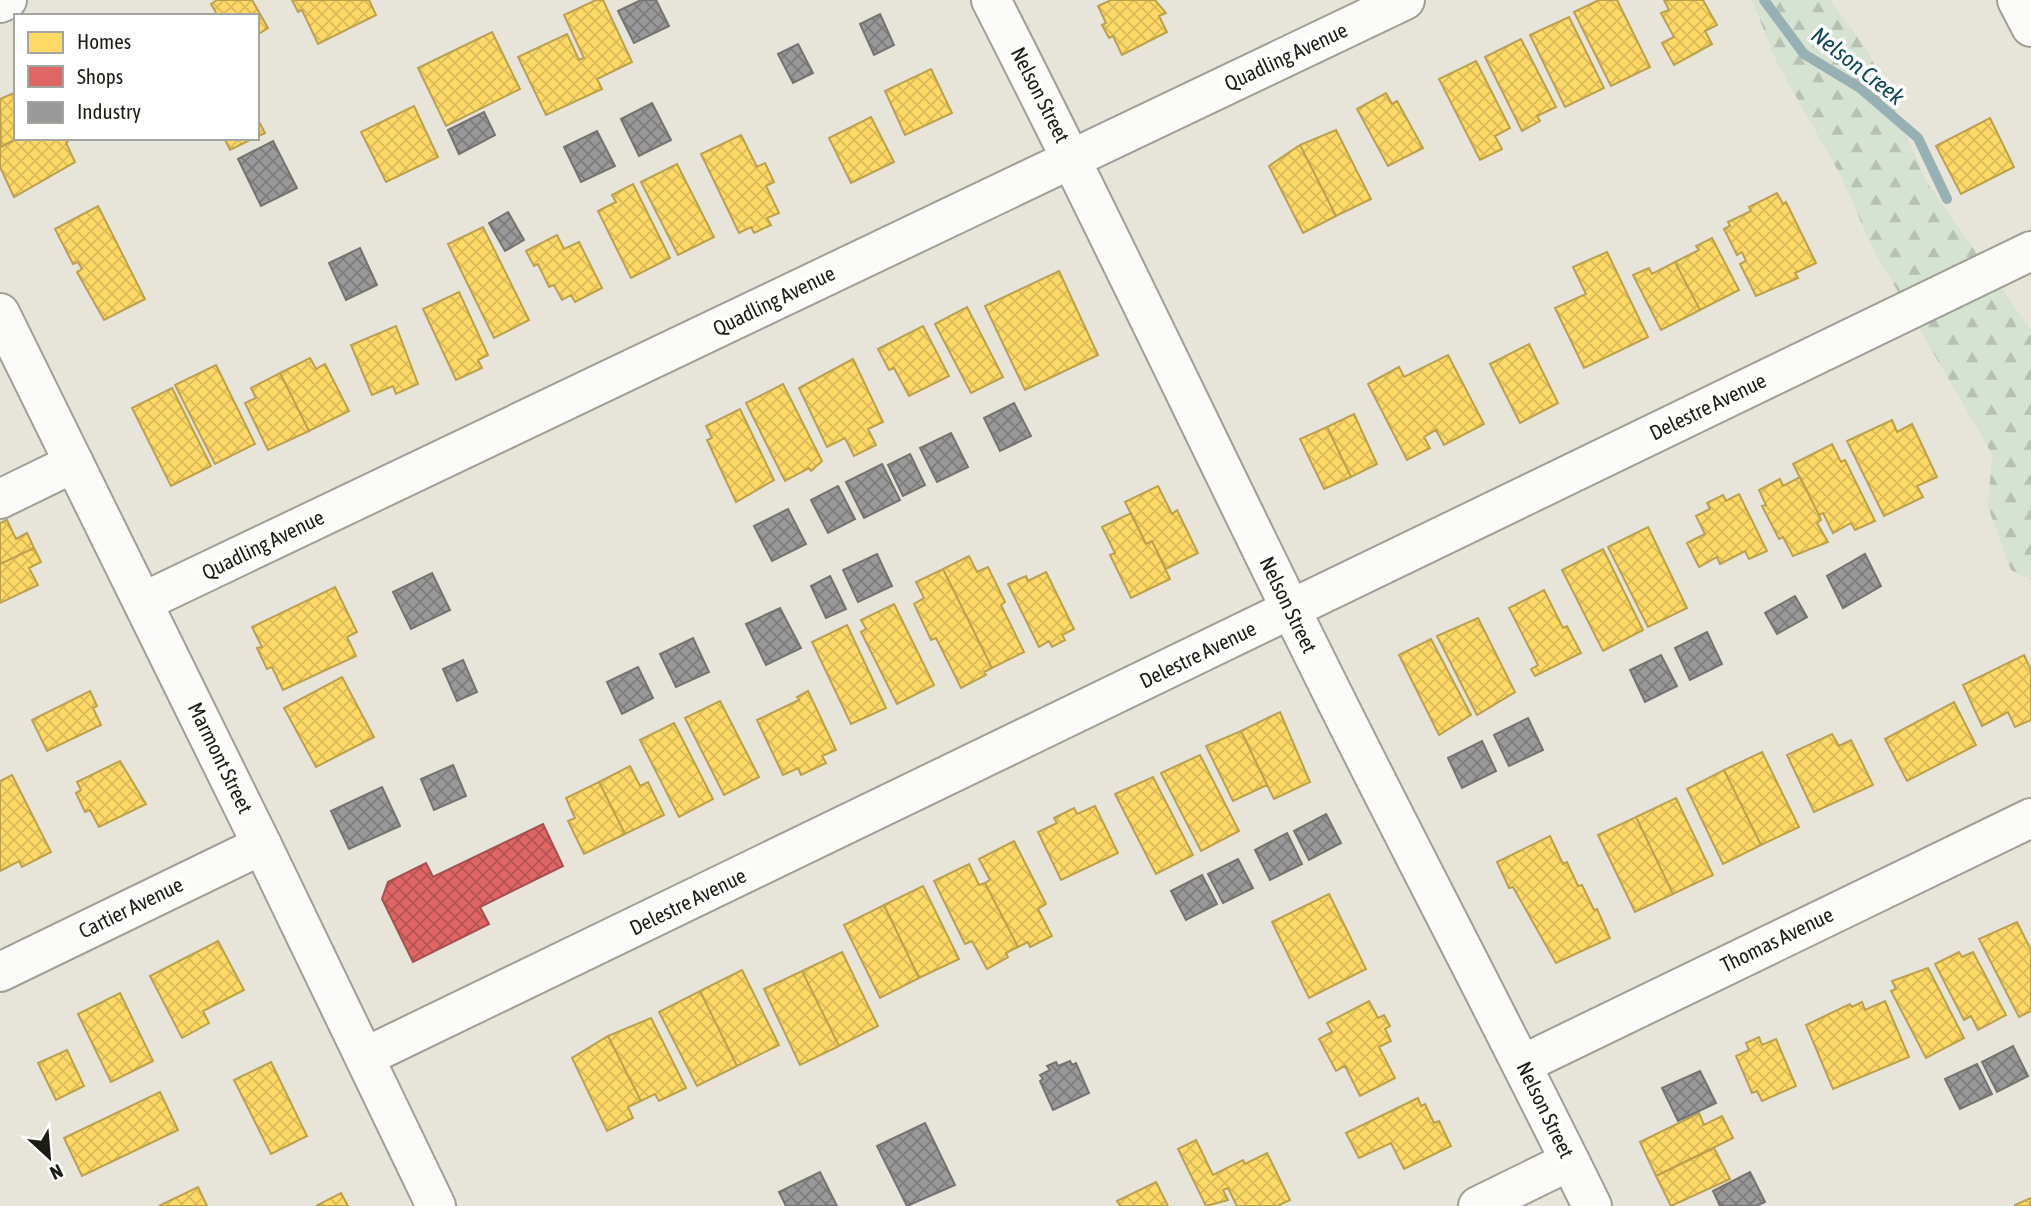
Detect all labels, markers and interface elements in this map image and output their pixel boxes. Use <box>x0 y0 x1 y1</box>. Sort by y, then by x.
legend <box>14 14 259 140</box>
street label: Quadling Avenue <box>1220 17 1351 95</box>
water label: Nelson Creek <box>1807 22 1910 111</box>
text: Homes <box>77 29 131 53</box>
street label: Nelson Street <box>1007 43 1075 146</box>
text: Shops <box>77 64 123 88</box>
text: Industry <box>77 99 141 123</box>
street label: Quadling Avenue <box>709 260 838 340</box>
street label: Delestre Avenue <box>1646 368 1770 445</box>
street label: Quadling Avenue <box>198 504 327 584</box>
street label: Nelson Street <box>1255 553 1322 657</box>
street label: Delestre Avenue <box>1136 616 1260 693</box>
street label: Marmont Street <box>184 698 258 817</box>
street label: Delestre Avenue <box>626 863 750 940</box>
street label: Cartier Avenue <box>75 872 187 943</box>
street label: Thomas Avenue <box>1716 902 1837 977</box>
street label: Nelson Street <box>1512 1058 1579 1162</box>
north arrow <box>14 1122 84 1192</box>
text: N <box>47 1160 66 1185</box>

